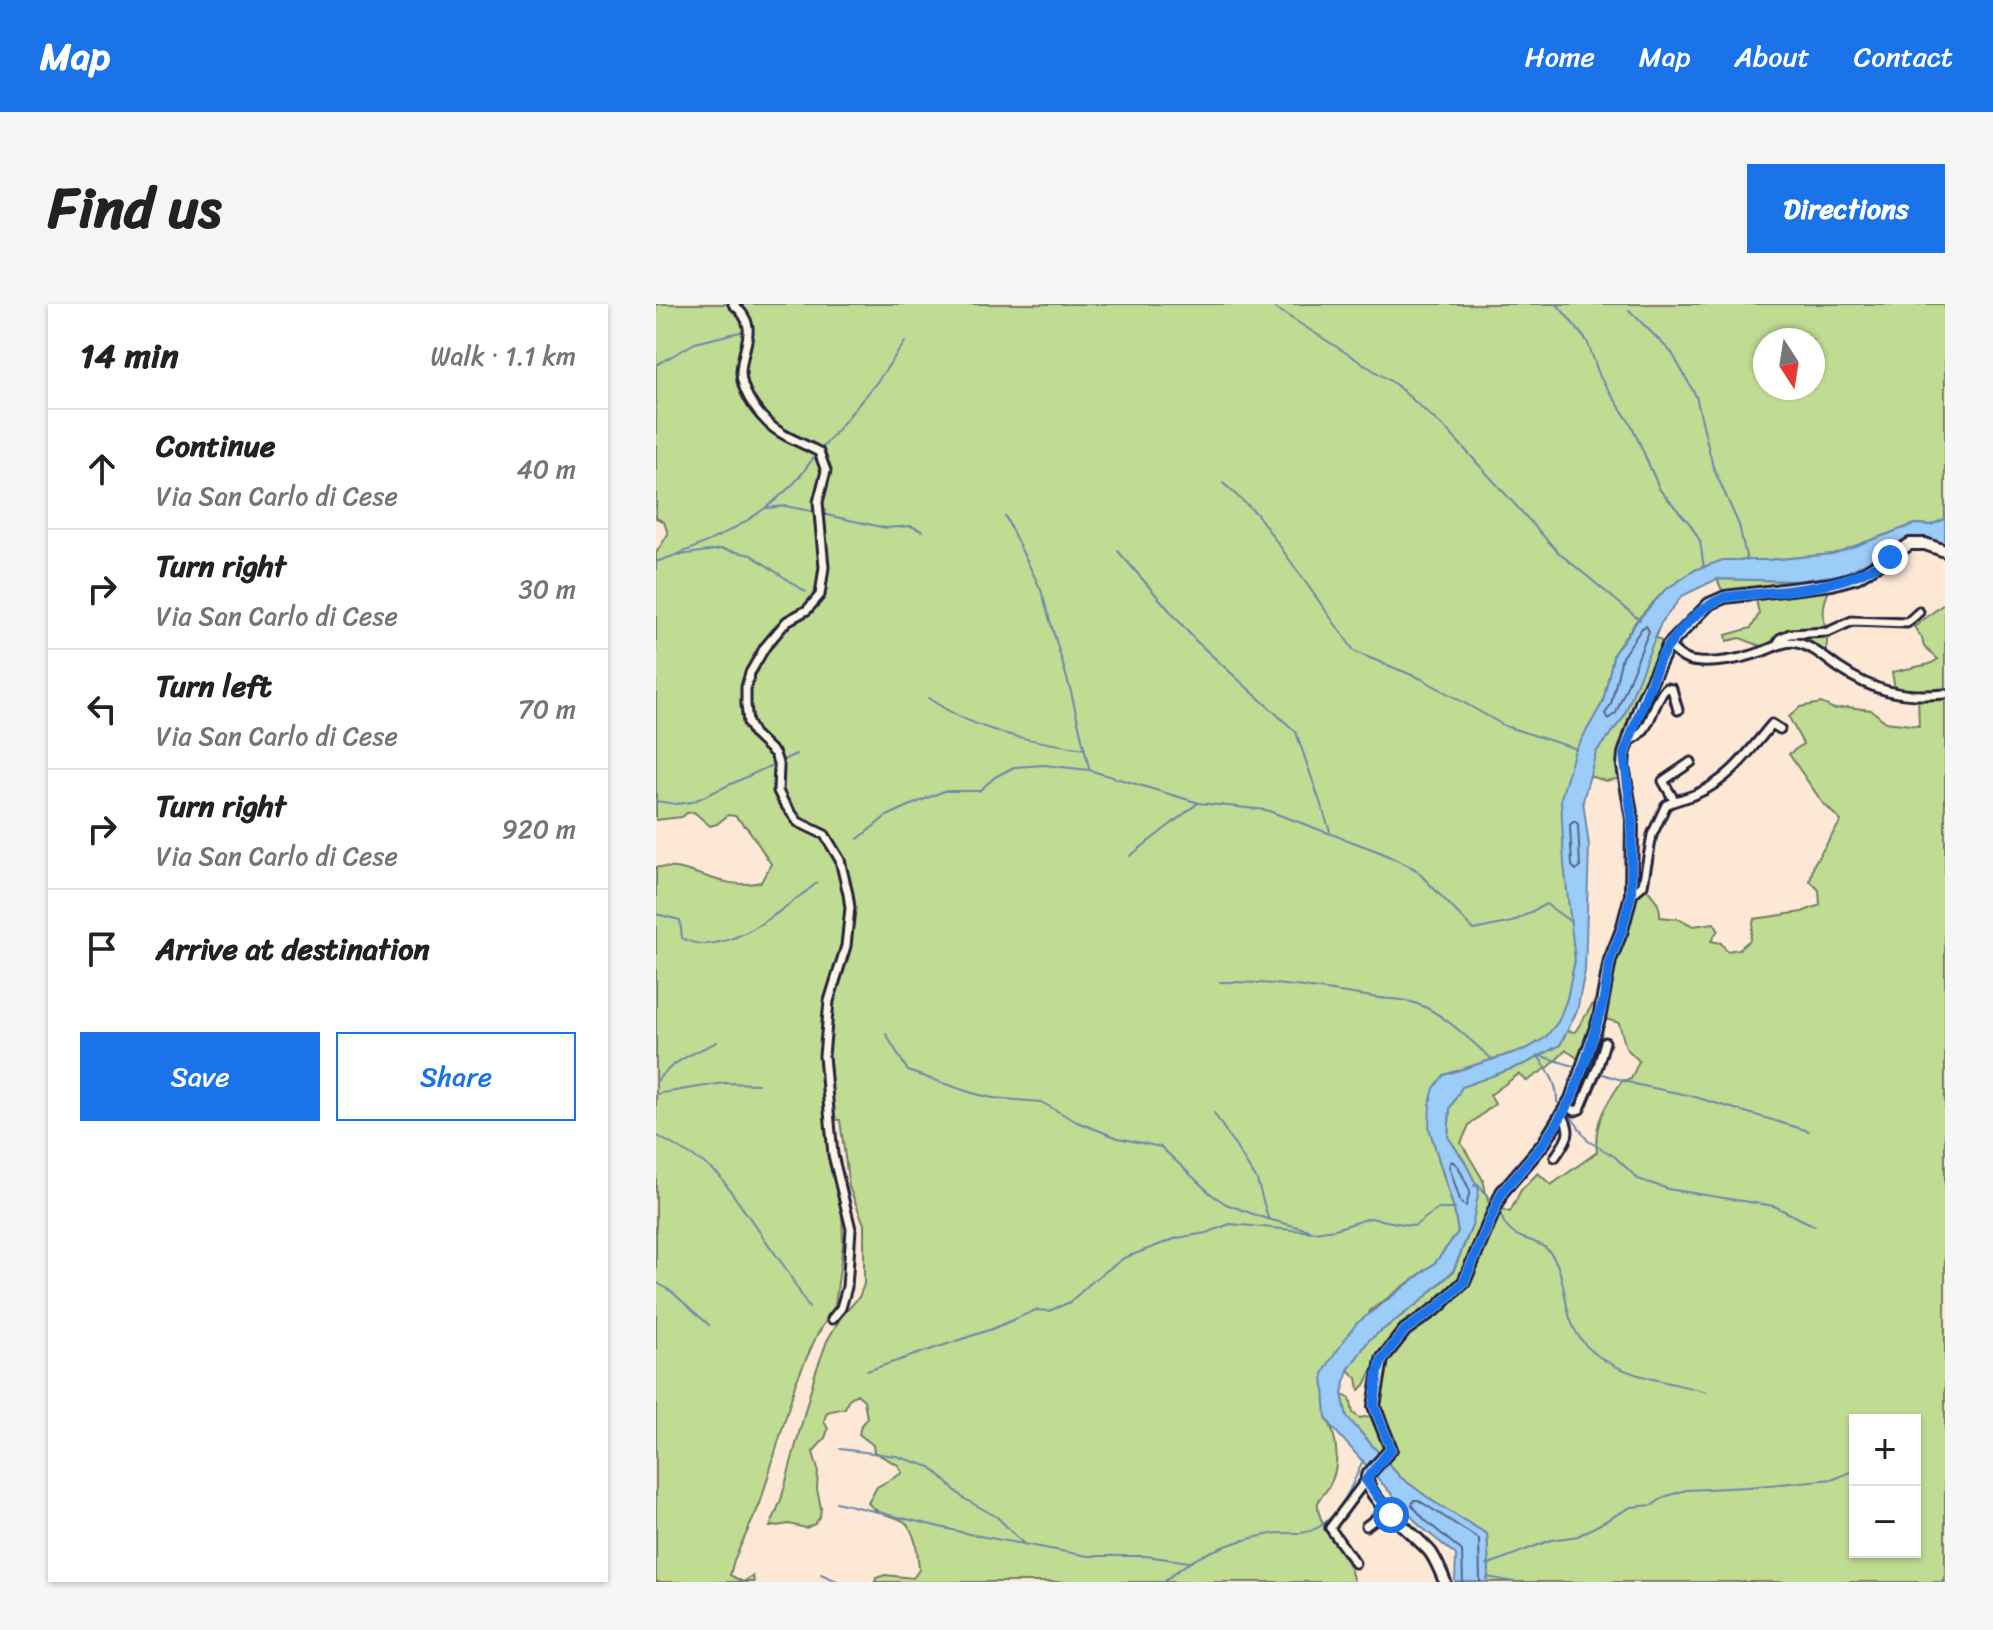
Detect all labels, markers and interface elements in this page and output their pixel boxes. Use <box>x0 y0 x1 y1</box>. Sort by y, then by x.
text: Map <box>40 23 110 90</box>
text: Home <box>1525 32 1595 81</box>
text: Map <box>1639 32 1690 81</box>
text: About <box>1734 32 1810 81</box>
text: Contact <box>1854 32 1953 81</box>
text: Find us <box>48 159 221 258</box>
button: Directions <box>1747 164 1945 253</box>
text: 14 min <box>80 326 179 386</box>
north arrow <box>1753 328 1825 400</box>
text: Walk · 1.1 km <box>431 333 576 379</box>
text: Continue <box>156 419 275 473</box>
text: 40 m <box>517 446 576 492</box>
icon: ahead <box>80 447 124 491</box>
text: Via San Carlo di Cese <box>156 473 398 519</box>
text: Turn right <box>156 539 286 593</box>
route end <box>1872 539 1908 575</box>
text: 30 m <box>519 566 576 612</box>
icon: right <box>80 567 124 611</box>
text: Via San Carlo di Cese <box>156 593 398 639</box>
text: Turn left <box>156 659 272 713</box>
text: 70 m <box>518 686 576 732</box>
icon: left <box>80 687 124 731</box>
text: Via San Carlo di Cese <box>156 713 398 759</box>
text: Turn right <box>156 779 286 833</box>
text: 920 m <box>502 806 576 852</box>
icon: right <box>80 807 124 851</box>
text: Via San Carlo di Cese <box>156 833 398 879</box>
text: Arrive at destination <box>156 922 430 976</box>
icon: arrive <box>80 927 124 971</box>
button: Save <box>80 1032 320 1121</box>
button: Share <box>336 1032 576 1121</box>
map controls <box>1849 1414 1921 1558</box>
button: + <box>1849 1414 1921 1486</box>
button: − <box>1849 1486 1921 1558</box>
route start <box>1373 1497 1409 1533</box>

